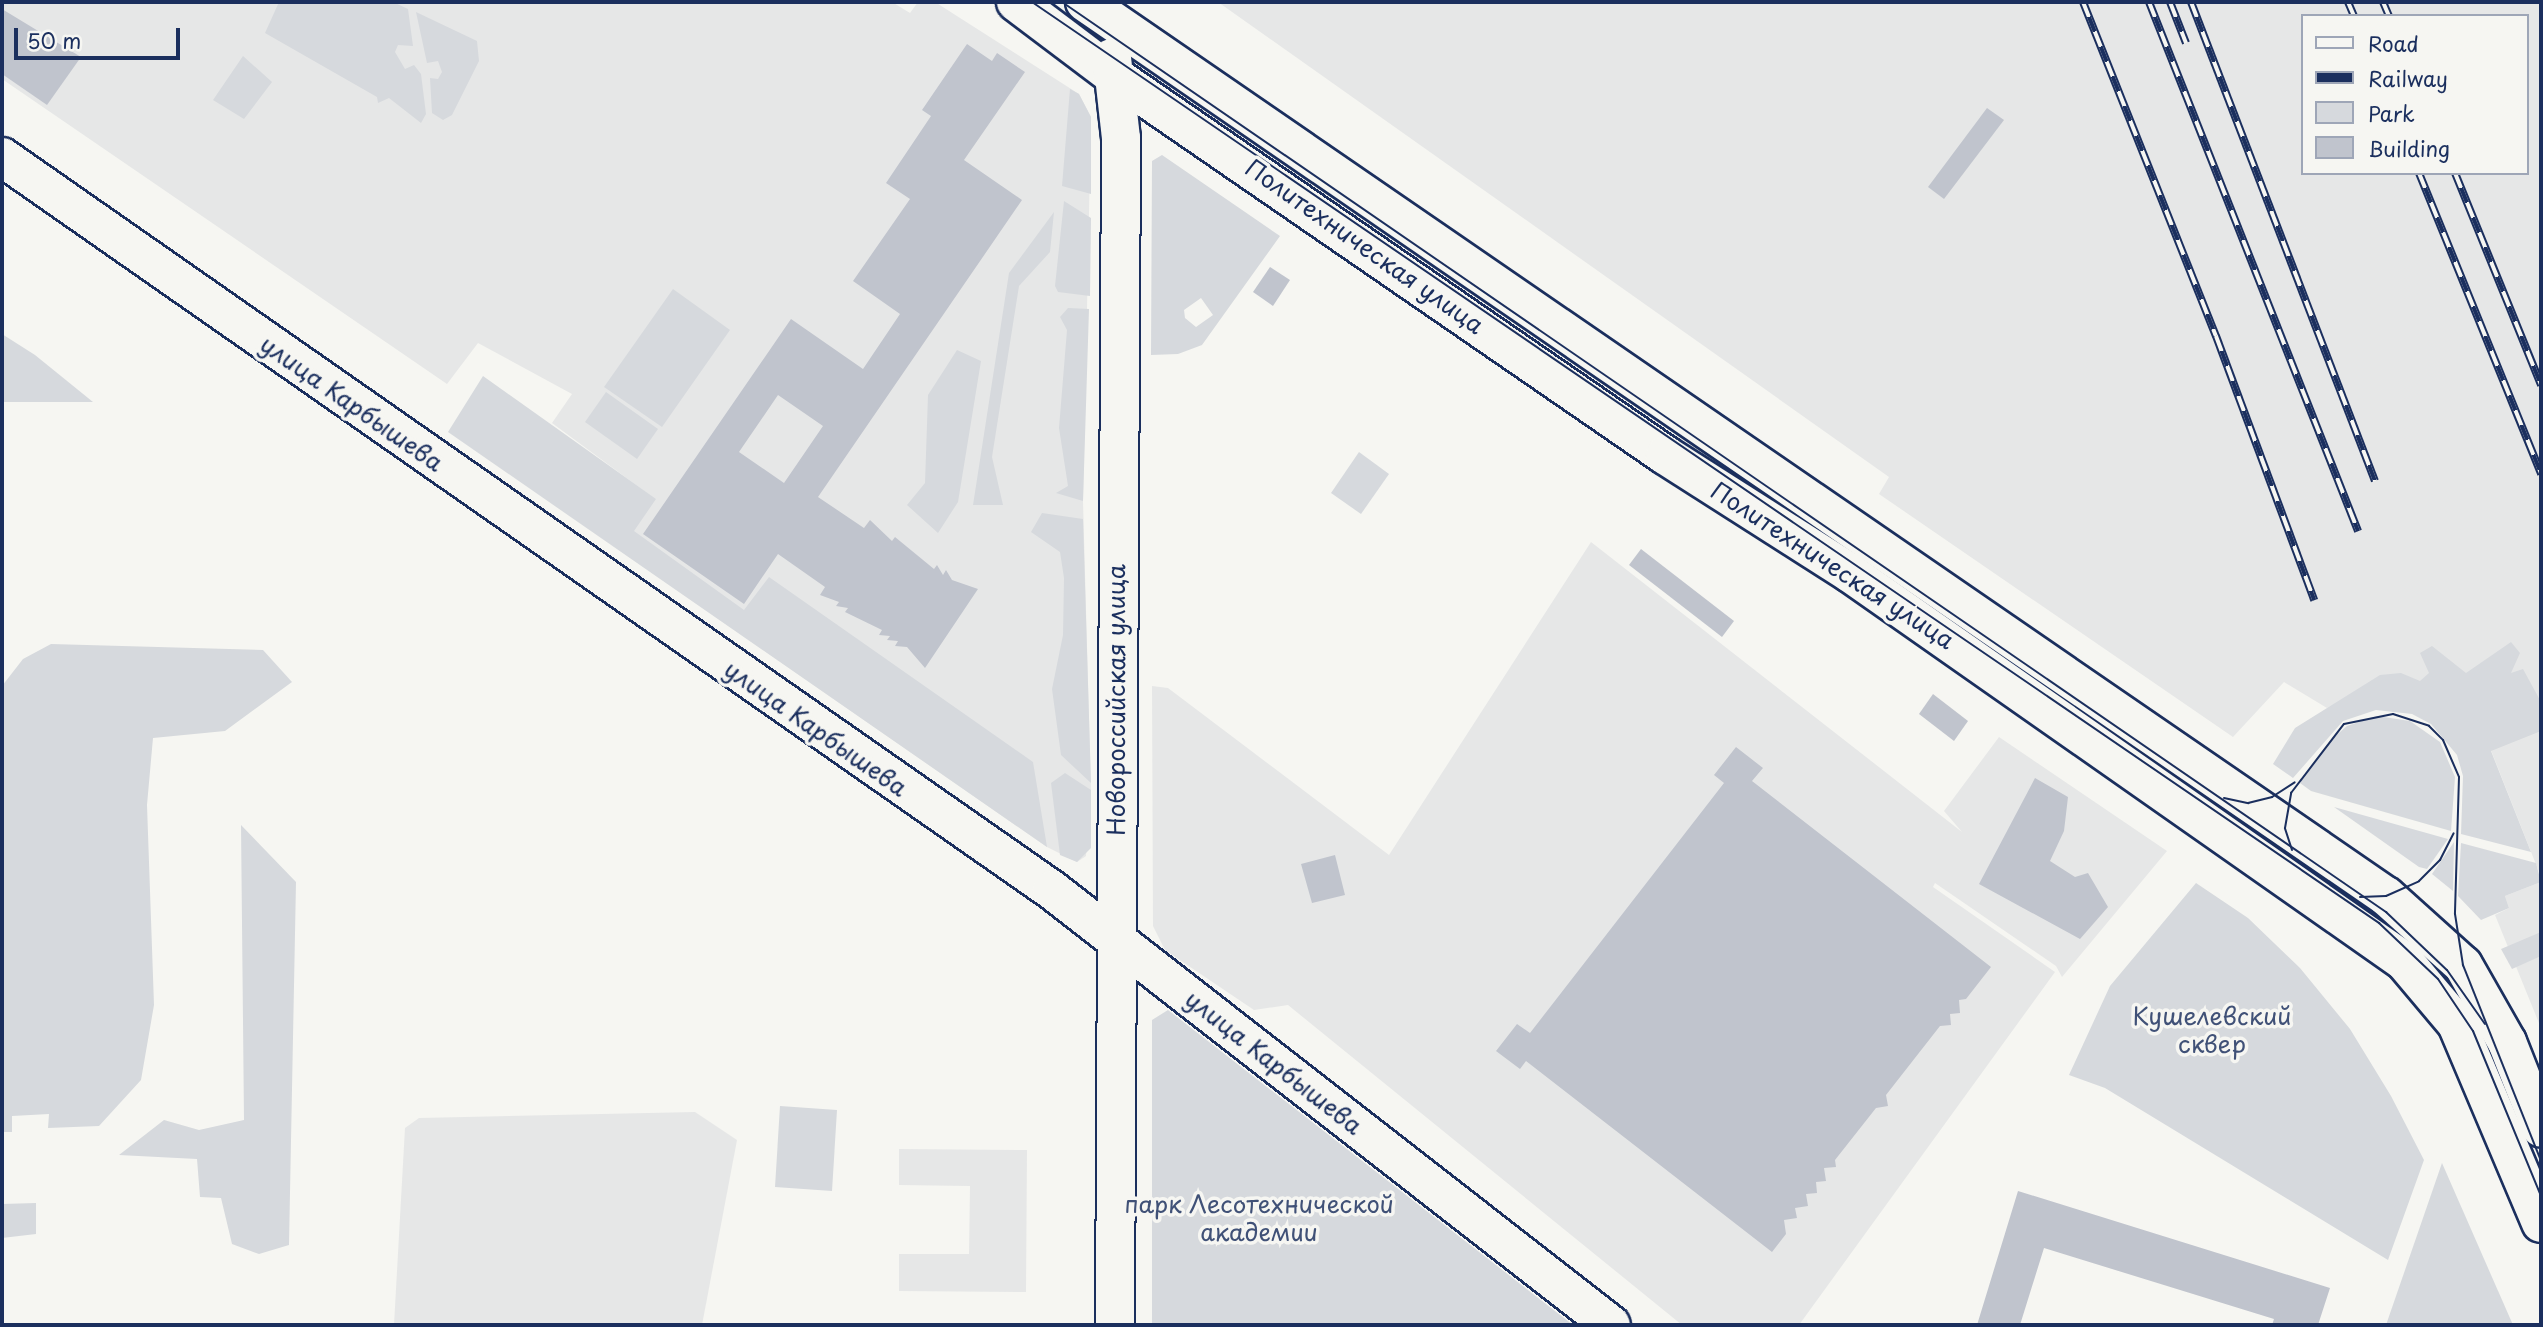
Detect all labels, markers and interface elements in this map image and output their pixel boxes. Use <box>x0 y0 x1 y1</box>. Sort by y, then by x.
scale bar <box>18 14 184 58</box>
legend <box>2302 14 2529 175</box>
text: 50 m <box>27 24 81 56</box>
text: Road <box>2368 27 2419 59</box>
text: Railway <box>2368 62 2448 94</box>
text: Park <box>2368 97 2415 129</box>
text: Building <box>2368 132 2450 164</box>
street label: Политехническая улица <box>1240 152 1490 340</box>
street label: улица Карбышева <box>255 329 449 477</box>
street label: Политехническая улица <box>1705 475 1961 655</box>
street label: Новороссийская улица <box>1102 564 1130 836</box>
street label: улица Карбышева <box>719 654 913 802</box>
street label: улица Карбышева <box>1180 984 1368 1140</box>
park label: Кушелевский сквер <box>2133 1002 2291 1058</box>
park label: парк Лесотехнической академии <box>1124 1190 1394 1246</box>

